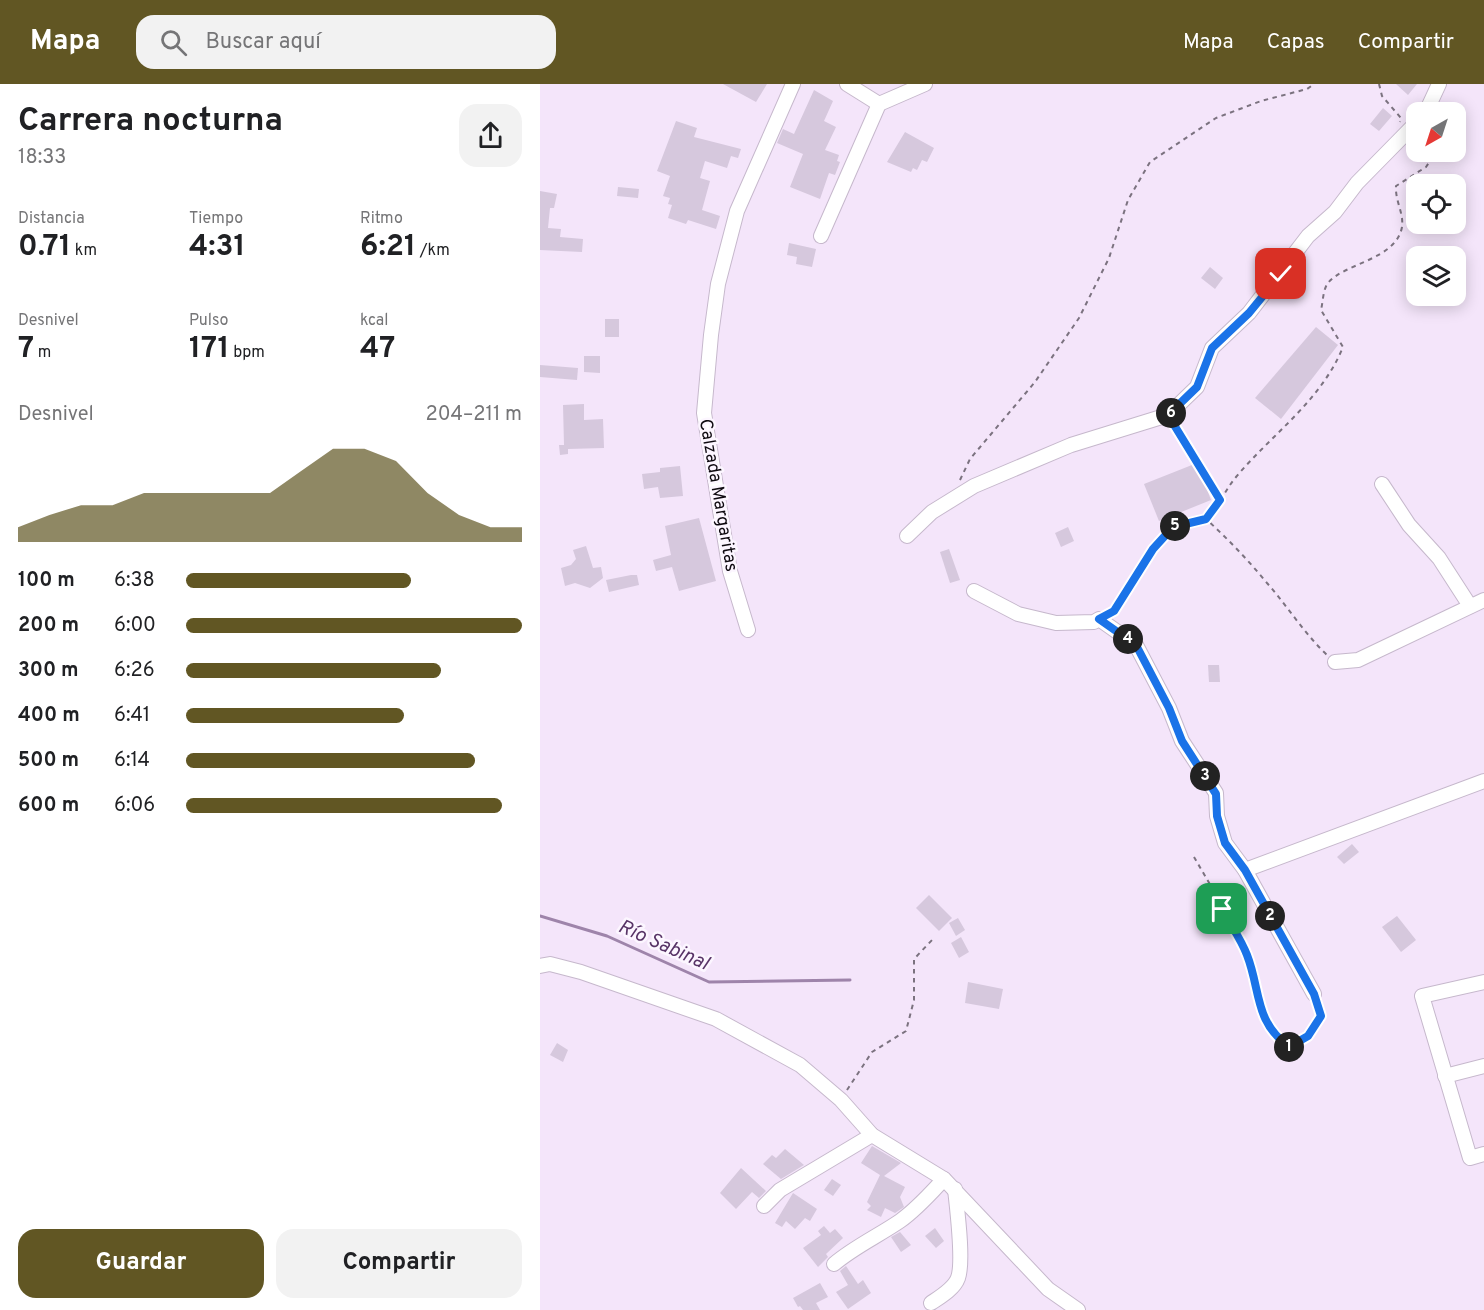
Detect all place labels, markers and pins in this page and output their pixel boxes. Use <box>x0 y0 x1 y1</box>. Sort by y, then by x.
pin <box>1255 248 1306 299</box>
pin: 6 <box>1156 398 1186 428</box>
pin: 5 <box>1160 511 1190 541</box>
pin: 4 <box>1113 624 1143 654</box>
pin: 3 <box>1190 761 1220 791</box>
pin <box>1196 883 1247 934</box>
pin: 2 <box>1255 901 1285 931</box>
pin: 1 <box>1274 1032 1304 1062</box>

